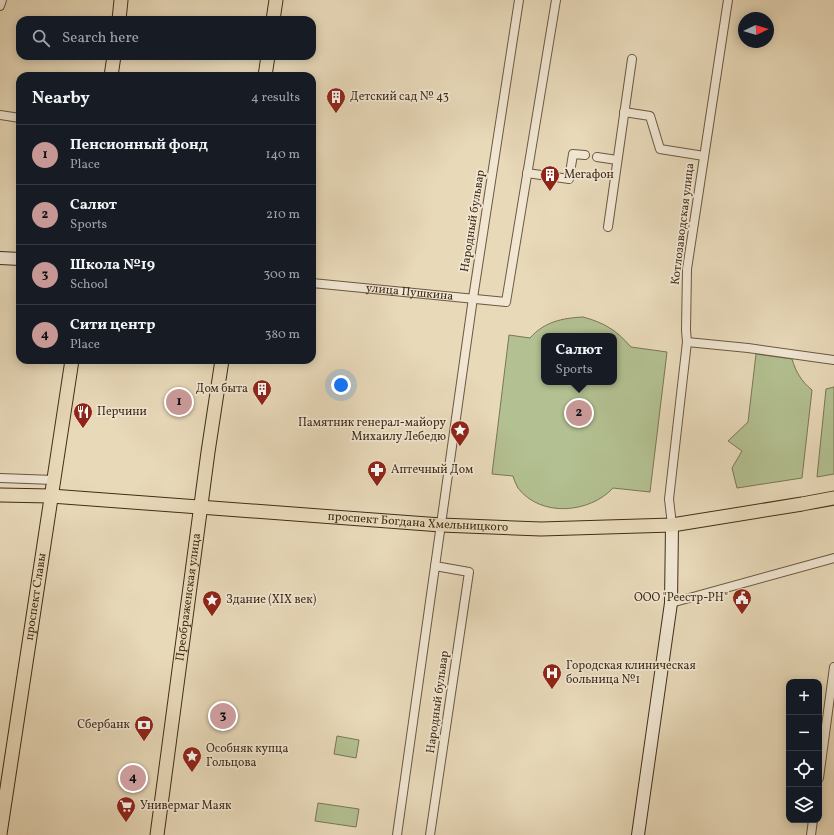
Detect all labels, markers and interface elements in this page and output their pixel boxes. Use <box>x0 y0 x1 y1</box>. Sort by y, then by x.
north arrow <box>738 12 774 48</box>
search box <box>16 16 316 60</box>
icon: search <box>30 27 52 49</box>
text: Search here <box>62 28 139 49</box>
building icon: Детский сад № 43 <box>325 86 347 114</box>
text: Nearby <box>32 87 90 110</box>
text: 4 results <box>251 89 300 107</box>
place label: Детский сад № 43 <box>350 89 449 105</box>
text: Пенсионный фонд <box>70 135 208 156</box>
text: 1 <box>42 146 48 164</box>
text: 140 m <box>266 146 300 164</box>
text: Place <box>70 156 100 174</box>
street label: Котлозаводская улица <box>668 162 698 286</box>
building icon: Мегафон <box>539 164 561 192</box>
place label: Мегафон <box>564 167 614 183</box>
street label: Народный бульвар <box>457 169 489 273</box>
text: Салют <box>70 195 117 216</box>
text: 2 <box>42 206 48 224</box>
text: 210 m <box>266 206 300 224</box>
text: Sports <box>70 216 107 234</box>
text: Школа №19 <box>70 255 155 276</box>
text: 3 <box>42 266 48 284</box>
text: 300 m <box>264 266 300 284</box>
text: School <box>70 276 108 294</box>
street label: улица Пушкина <box>365 280 454 305</box>
text: Сити центр <box>70 315 155 336</box>
text: 4 <box>41 326 49 344</box>
text: 380 m <box>265 326 300 344</box>
popup <box>541 333 617 385</box>
text: Place <box>70 336 100 354</box>
text: Салют <box>555 340 603 361</box>
text: Sports <box>555 361 593 379</box>
your location <box>331 375 351 395</box>
building icon: Дом быта <box>251 378 273 406</box>
place label: Дом быта <box>196 381 248 397</box>
pin: 1 <box>166 387 192 417</box>
pin: 2 <box>566 398 592 428</box>
restaurant icon: Перчини <box>72 401 94 429</box>
place label: Перчини <box>97 404 147 420</box>
place label: Памятник генерал-майору Михаилу Лебедю <box>298 415 447 445</box>
place icon: Памятник генерал-майору Михаилу Лебедю <box>449 419 471 447</box>
pharmacy icon: Аптечный Дом <box>366 459 388 487</box>
place label: Аптечный Дом <box>391 462 473 478</box>
street label: проспект Богдана Хмельницкого <box>327 509 509 536</box>
street label: Преображенская улица <box>172 532 205 662</box>
street label: проспект Славы <box>22 551 51 641</box>
public building icon: ООО "Реестр-РН" <box>731 587 753 615</box>
place icon: Здание (XIX век) <box>201 589 223 617</box>
place label: ООО "Реестр-РН" <box>634 590 728 606</box>
place label: Здание (XIX век) <box>226 592 317 608</box>
street label: Народный бульвар <box>423 650 453 754</box>
place label: Городская клиническая больница №1 <box>566 658 696 688</box>
hospital icon: Городская клиническая больница №1 <box>541 662 563 690</box>
map controls <box>786 679 822 823</box>
button: + <box>786 679 822 715</box>
pin: 3 <box>210 701 236 731</box>
bank icon: Сбербанк <box>133 714 155 742</box>
button: − <box>786 715 822 751</box>
place label: Сбербанк <box>77 717 131 733</box>
place label: Особняк купца Гольцова <box>206 741 288 771</box>
place icon: Особняк купца Гольцова <box>181 745 203 773</box>
button: locate <box>786 751 822 787</box>
pin: 4 <box>120 763 146 793</box>
button: layers <box>786 787 822 823</box>
supermarket icon: Универмаг Маяк <box>115 795 137 823</box>
place label: Универмаг Маяк <box>140 798 232 814</box>

